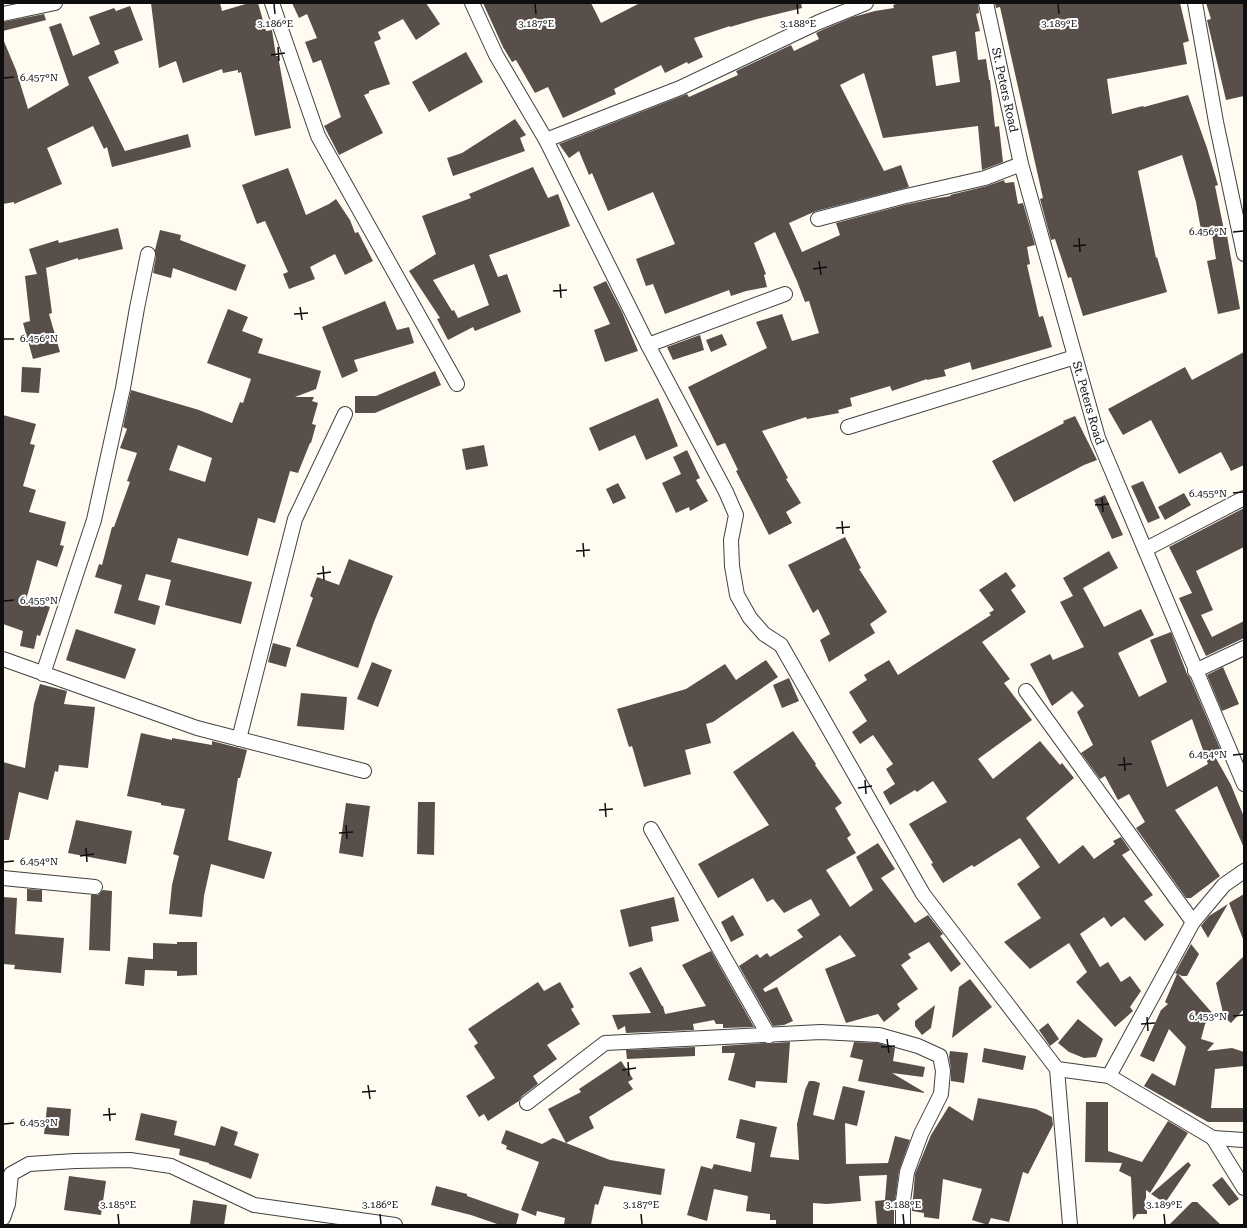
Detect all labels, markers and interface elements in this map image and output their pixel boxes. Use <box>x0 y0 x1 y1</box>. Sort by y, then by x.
text: 3.186°E <box>257 18 293 29</box>
text: 3.187°E <box>518 18 554 29</box>
text: 3.188°E <box>780 18 816 29</box>
text: 3.189°E <box>1041 18 1077 29</box>
street label: St. Peters Road <box>989 46 1021 134</box>
text: 6.457°N <box>20 72 58 83</box>
text: 6.456°N <box>1189 226 1227 237</box>
text: 6.456°N <box>20 333 58 344</box>
street label: St. Peters Road <box>1070 359 1107 447</box>
text: 6.455°N <box>1189 488 1227 499</box>
text: 6.455°N <box>20 595 58 606</box>
text: 6.454°N <box>1189 749 1227 760</box>
text: 6.454°N <box>20 856 58 867</box>
text: 6.453°N <box>1189 1011 1227 1022</box>
text: 6.453°N <box>20 1117 58 1128</box>
text: 3.185°E <box>100 1199 136 1210</box>
text: 3.186°E <box>362 1199 398 1210</box>
text: 3.187°E <box>623 1199 659 1210</box>
text: 3.188°E <box>885 1199 921 1210</box>
text: 3.189°E <box>1146 1199 1182 1210</box>

